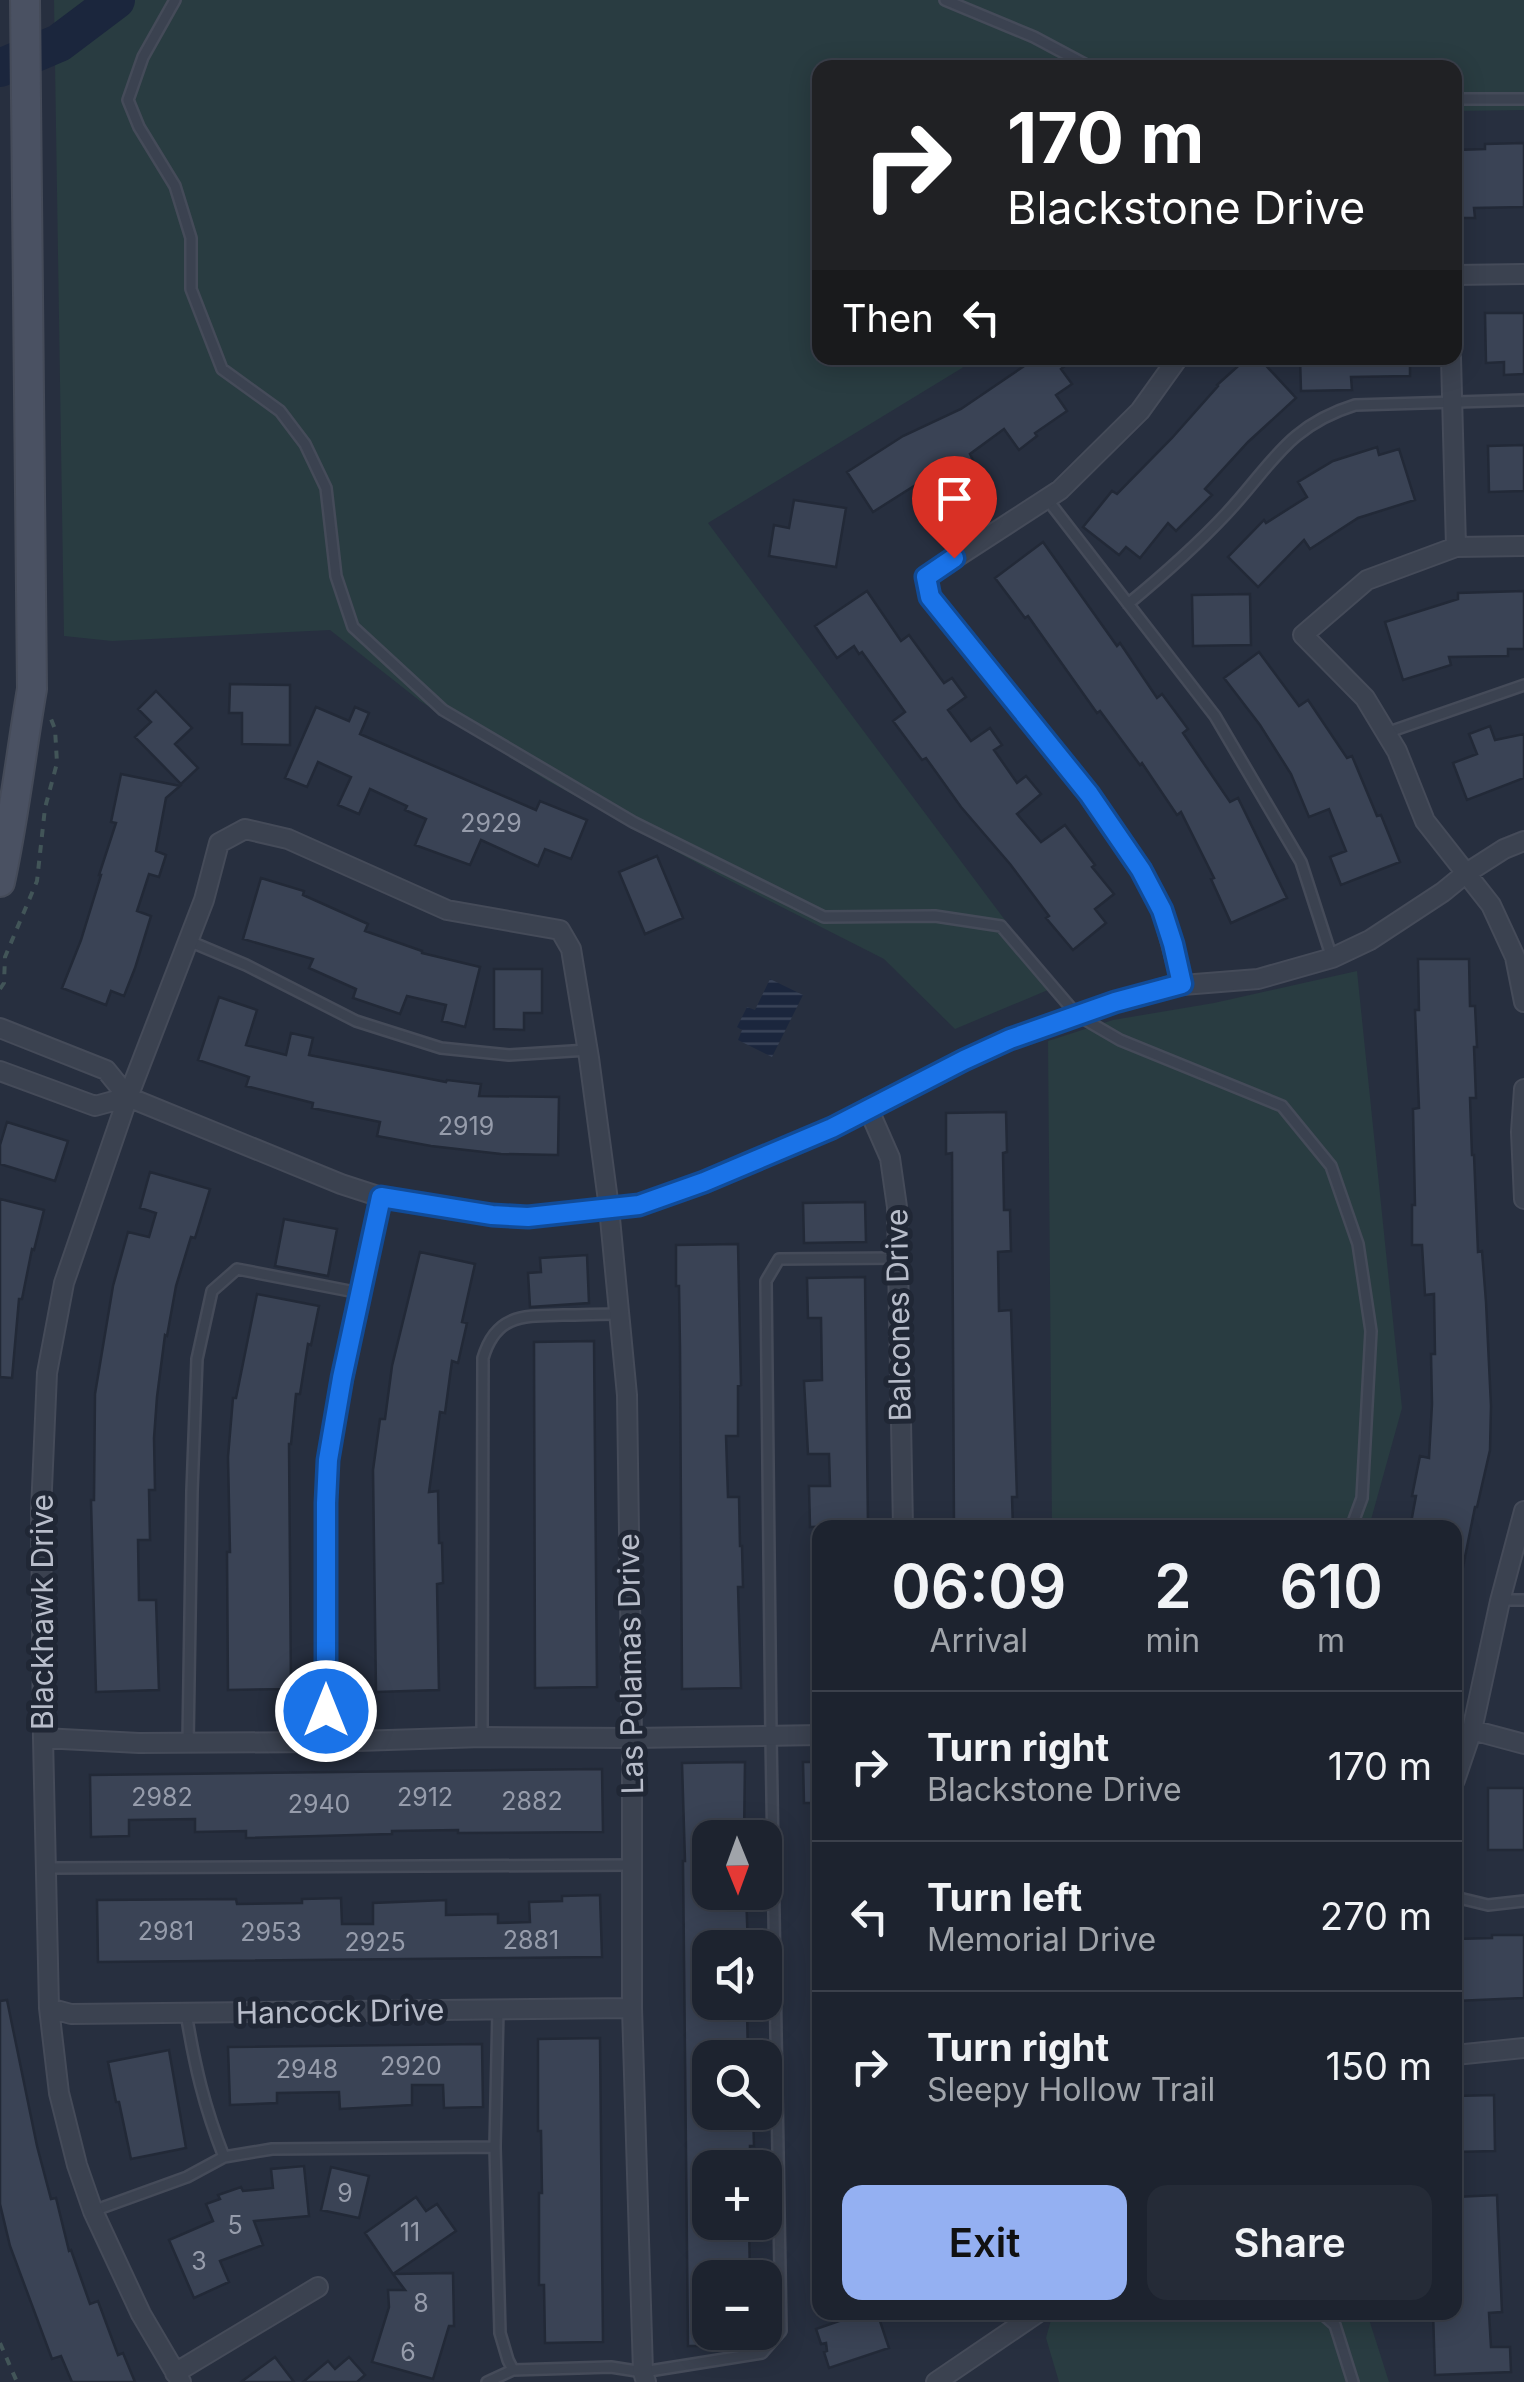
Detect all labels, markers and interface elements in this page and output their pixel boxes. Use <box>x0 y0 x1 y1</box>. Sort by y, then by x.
text: 170 m <box>1007 95 1204 180</box>
icon: right <box>842 100 972 230</box>
text: Blackstone Drive <box>1007 180 1365 235</box>
icon: left <box>954 290 1009 345</box>
text: Then <box>842 295 934 341</box>
pin <box>912 456 997 559</box>
icon: arrive <box>927 471 982 526</box>
house number: 2929 <box>460 808 522 838</box>
house number: 2919 <box>438 1111 494 1141</box>
street label: Balcones Drive <box>878 1208 918 1422</box>
street label: Blackhawk Drive <box>24 1494 60 1730</box>
street label: Las Polamas Drive <box>610 1533 650 1795</box>
text: 06:09 <box>891 1550 1066 1622</box>
text: 2 <box>1154 1550 1192 1622</box>
text: 610 <box>1279 1550 1383 1622</box>
text: Arrival <box>930 1621 1028 1660</box>
text: min <box>1146 1621 1200 1660</box>
text: m <box>1317 1621 1345 1660</box>
position arrow <box>274 1659 378 1763</box>
text: Turn right <box>927 1724 1109 1770</box>
icon: right <box>842 1739 897 1794</box>
text: 170 m <box>1328 1743 1432 1789</box>
text: Blackstone Drive <box>927 1770 1182 1809</box>
house number: 2982 <box>131 1782 193 1812</box>
house number: 2912 <box>397 1782 453 1812</box>
house number: 2882 <box>501 1786 563 1816</box>
house number: 2940 <box>288 1789 350 1819</box>
north arrow <box>692 1820 782 1910</box>
map controls <box>692 1820 782 2350</box>
text: Turn left <box>927 1874 1082 1920</box>
icon: left <box>842 1889 897 1944</box>
text: 270 m <box>1320 1893 1432 1939</box>
house number: 2981 <box>138 1916 194 1946</box>
house number: 2953 <box>240 1917 302 1947</box>
text: Memorial Drive <box>927 1920 1156 1959</box>
house number: 2881 <box>503 1925 559 1955</box>
house number: 2925 <box>344 1927 406 1957</box>
button: sound <box>692 1930 782 2020</box>
street label: Hancock Drive <box>235 1991 445 2031</box>
text: Turn right <box>927 2024 1109 2070</box>
icon: right <box>842 2039 897 2094</box>
button: search <box>692 2040 782 2130</box>
text: 150 m <box>1325 2043 1432 2089</box>
house number: 2920 <box>380 2051 442 2081</box>
house number: 2948 <box>276 2054 338 2084</box>
text: Sleepy Hollow Trail <box>927 2070 1215 2109</box>
button: + <box>692 2150 782 2240</box>
house number: 9 <box>337 2178 353 2208</box>
button: Exit <box>842 2185 1127 2300</box>
button: Share <box>1147 2185 1432 2300</box>
house number: 5 <box>227 2210 243 2240</box>
house number: 11 <box>400 2217 420 2247</box>
house number: 3 <box>191 2246 207 2276</box>
button: − <box>692 2260 782 2350</box>
house number: 8 <box>413 2288 429 2318</box>
house number: 6 <box>400 2337 416 2367</box>

